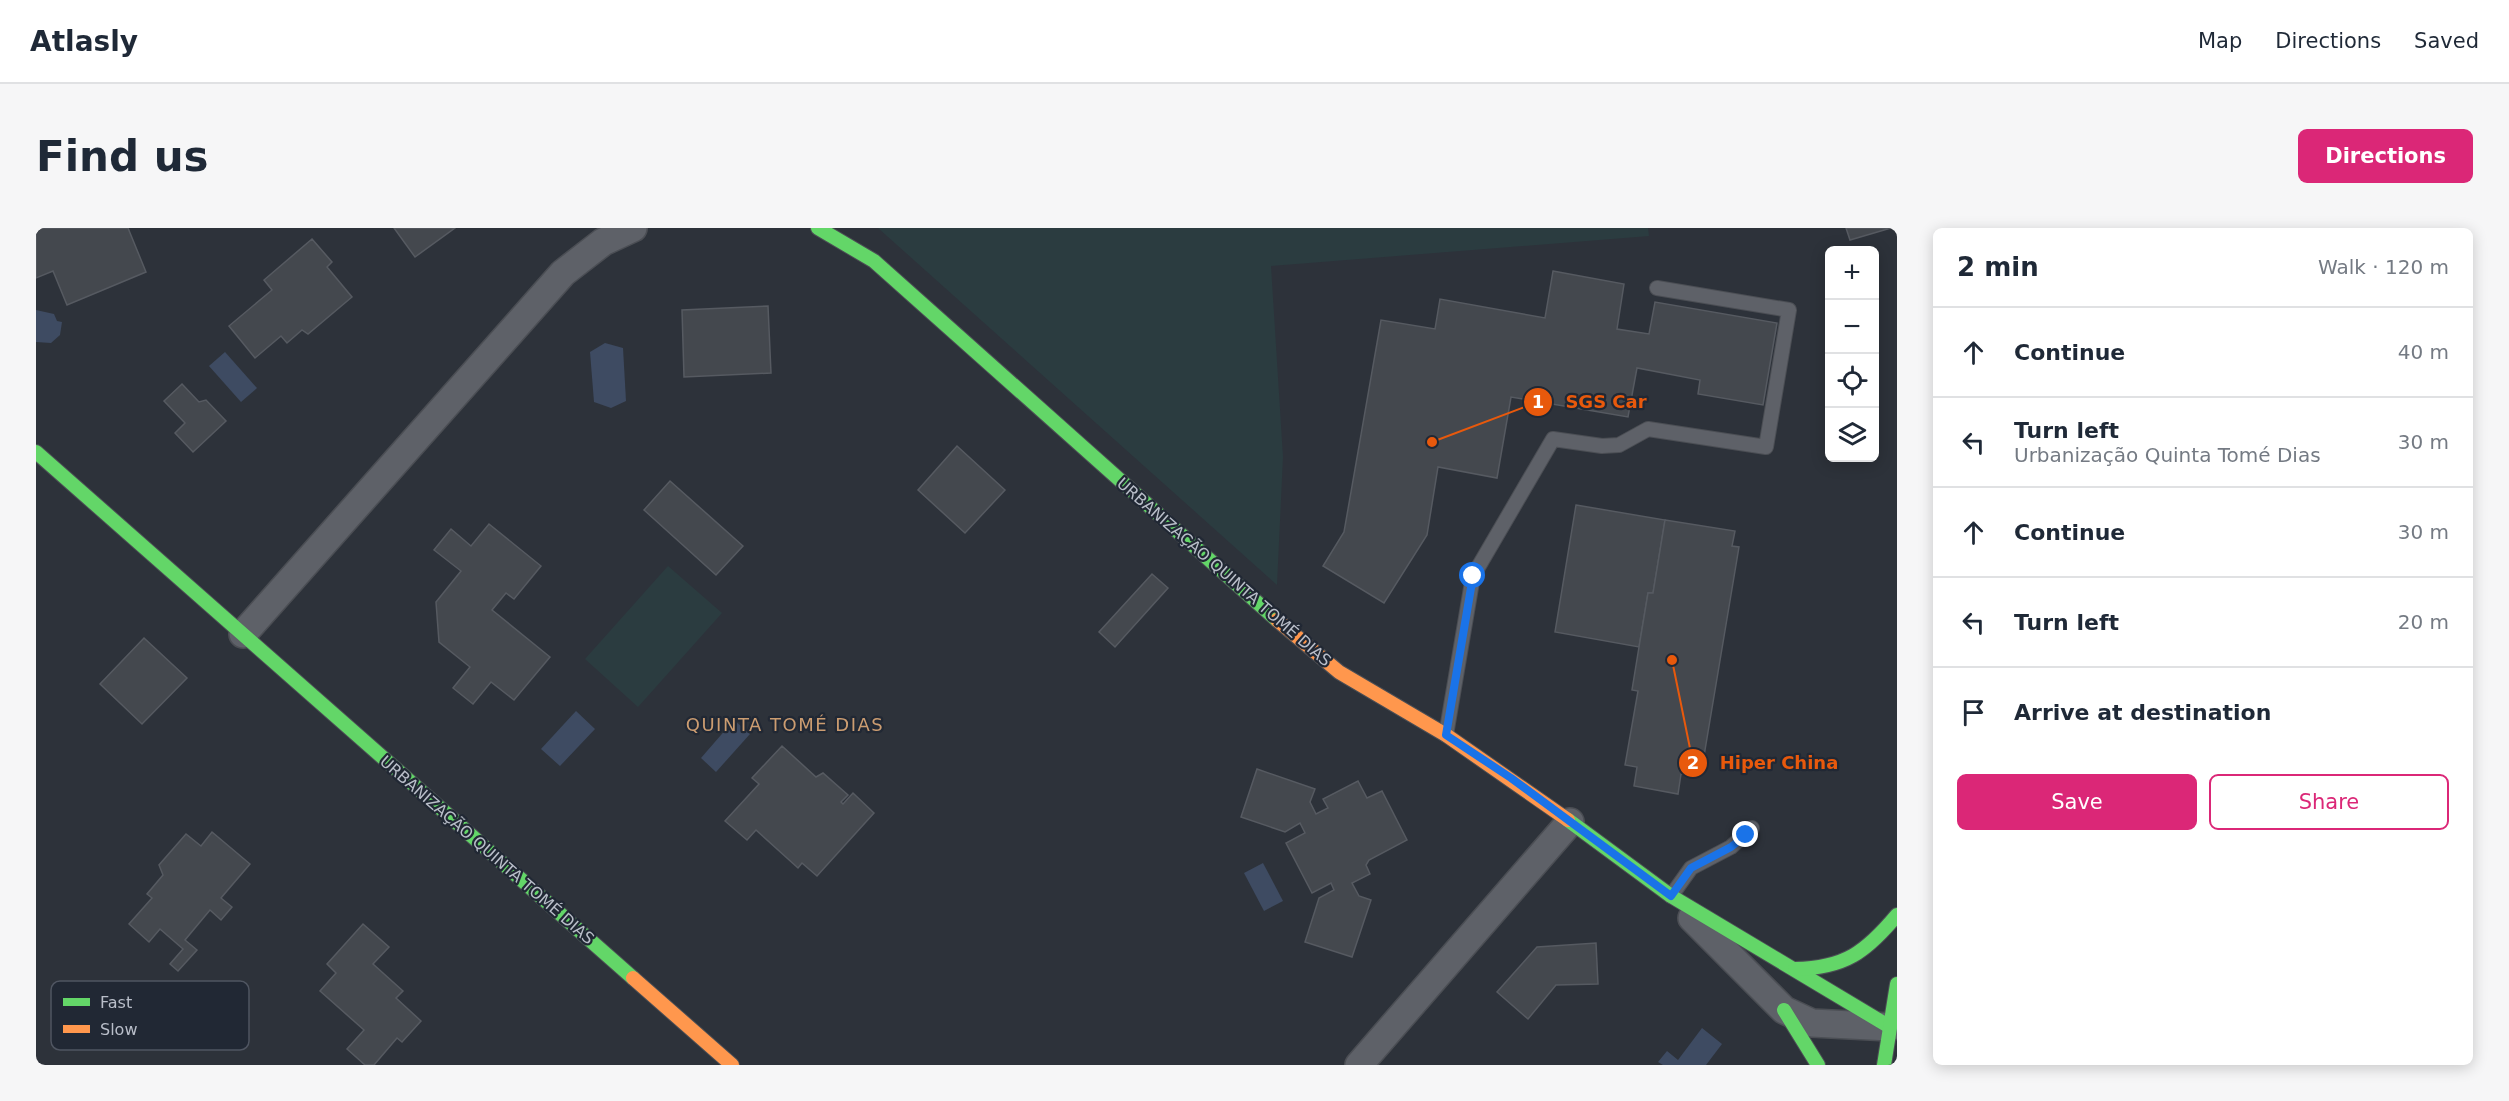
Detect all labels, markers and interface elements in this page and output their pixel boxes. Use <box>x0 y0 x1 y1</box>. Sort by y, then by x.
text: Atlasly <box>30 25 138 58</box>
text: Map <box>2198 29 2242 53</box>
text: Directions <box>2275 29 2381 53</box>
text: Saved <box>2414 29 2479 53</box>
button: Directions <box>2298 129 2473 183</box>
text: Find us <box>36 132 209 181</box>
map controls <box>1825 246 1879 462</box>
button: + <box>1825 246 1879 300</box>
text: 2 min <box>1957 252 2039 282</box>
text: Walk · 120 m <box>2318 255 2449 279</box>
button: − <box>1825 300 1879 354</box>
icon: ahead <box>1957 336 1990 369</box>
text: Continue <box>2014 340 2125 365</box>
text: 40 m <box>2398 340 2449 364</box>
button: locate <box>1825 354 1879 408</box>
callout: SGS Car <box>1523 384 1658 420</box>
text: 1 <box>1532 391 1544 412</box>
text: SGS Car <box>1565 391 1647 412</box>
button: layers <box>1825 408 1879 462</box>
text: Turn left <box>2014 418 2119 443</box>
icon: left <box>1957 426 1990 459</box>
text: 30 m <box>2398 430 2449 454</box>
text: Urbanização Quinta Tomé Dias <box>2014 443 2321 467</box>
street label: URBANIZAÇÃO QUINTA TOMÉ DIAS <box>1113 474 1335 670</box>
icon: ahead <box>1957 516 1990 549</box>
text: Continue <box>2014 520 2125 545</box>
text: 30 m <box>2398 520 2449 544</box>
route start <box>1459 562 1485 588</box>
icon: left <box>1957 606 1990 639</box>
text: Turn left <box>2014 610 2119 635</box>
text: 20 m <box>2398 610 2449 634</box>
icon: arrive <box>1957 696 1990 729</box>
text: Arrive at destination <box>2014 700 2271 725</box>
district label: QUINTA TOMÉ DIAS <box>686 714 884 735</box>
callout: Hiper China <box>1678 745 1850 781</box>
street label: URBANIZAÇÃO QUINTA TOMÉ DIAS <box>376 752 598 948</box>
text: 2 <box>1687 752 1699 773</box>
text: Hiper China <box>1720 752 1838 773</box>
button: Save <box>1957 774 2197 830</box>
button: Share <box>2209 774 2449 830</box>
route end <box>1732 821 1758 847</box>
legend <box>51 981 249 1050</box>
text: Fast <box>100 993 132 1012</box>
text: Slow <box>100 1020 137 1039</box>

